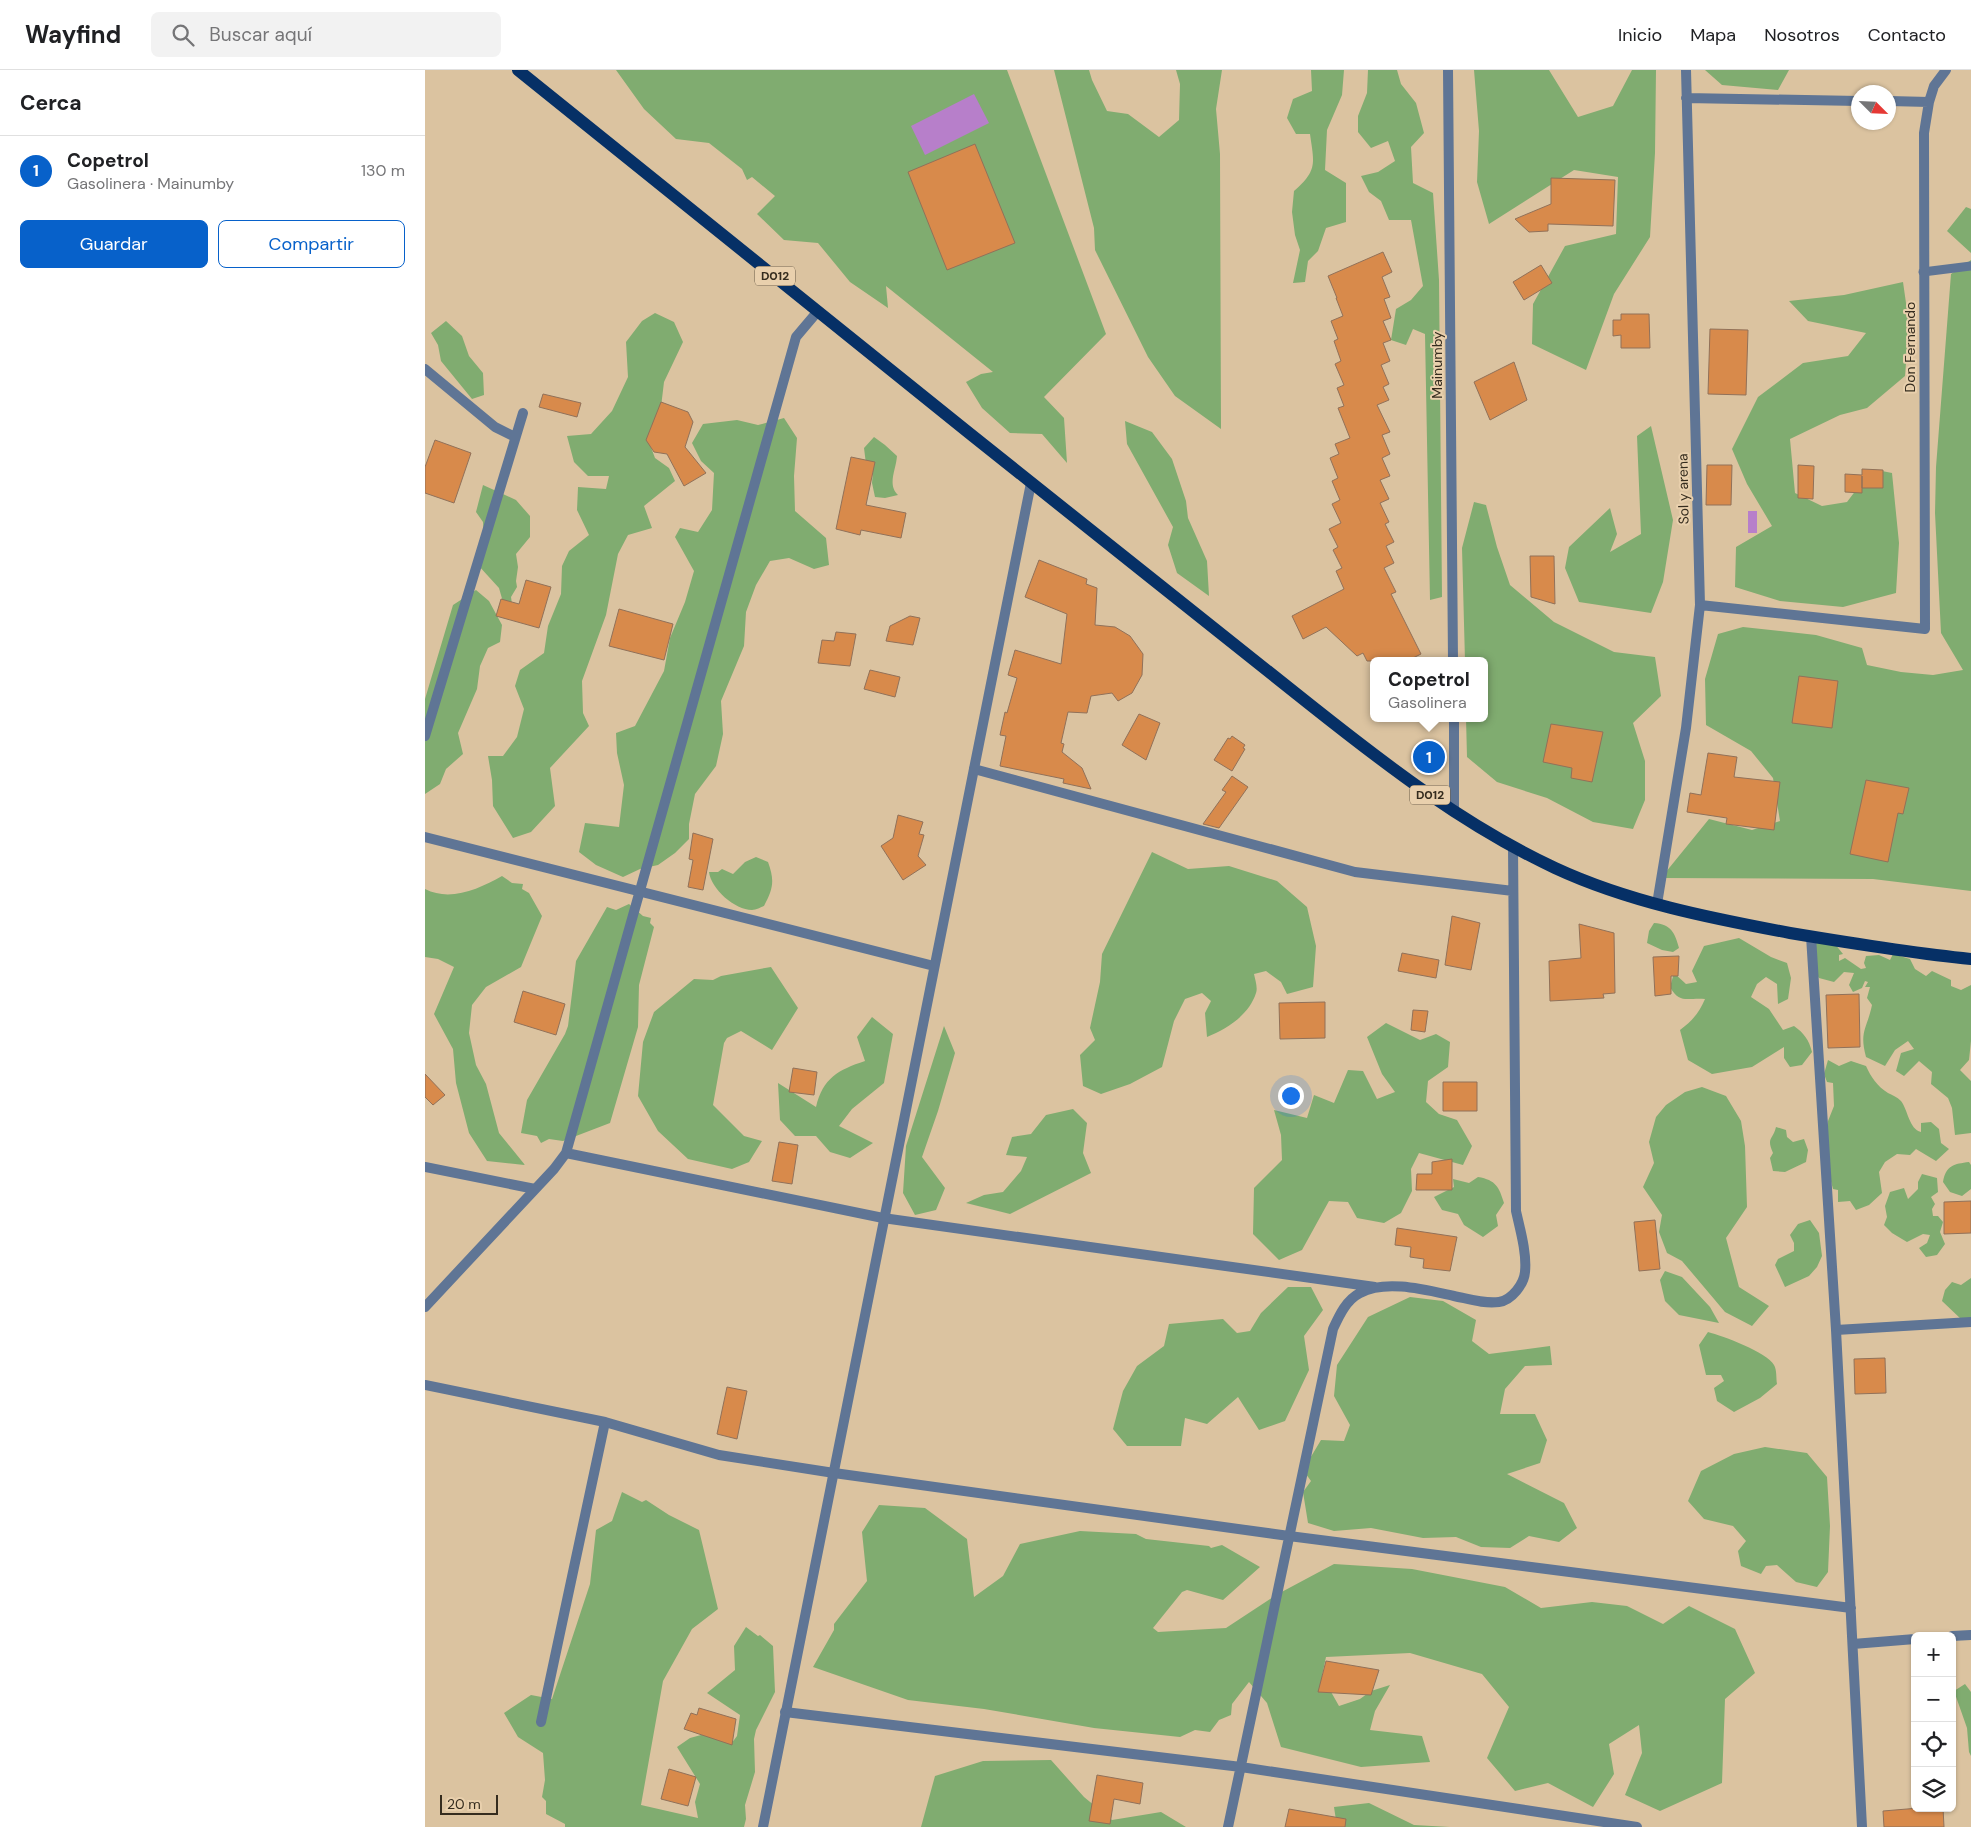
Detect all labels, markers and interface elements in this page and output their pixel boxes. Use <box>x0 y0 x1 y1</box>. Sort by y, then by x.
search box <box>151 12 501 57</box>
text: Wayfind <box>25 19 121 50</box>
icon: search <box>169 21 197 49</box>
text: Buscar aquí <box>209 22 312 47</box>
text: Inicio <box>1618 23 1662 47</box>
text: Mapa <box>1690 23 1736 47</box>
text: Nosotros <box>1764 23 1840 47</box>
text: Contacto <box>1868 23 1946 47</box>
north arrow <box>1851 85 1896 130</box>
text: Cerca <box>20 89 82 117</box>
text: Copetrol <box>67 148 149 173</box>
text: 1 <box>33 160 39 181</box>
text: 130 m <box>361 160 405 181</box>
text: Gasolinera · Mainumby <box>67 173 234 194</box>
button: Guardar <box>20 220 208 268</box>
button: Compartir <box>218 220 405 268</box>
road number: D012 <box>755 267 795 286</box>
street label: Don Fernando <box>1901 302 1919 392</box>
street label: Mainumby <box>1428 331 1446 399</box>
street label: Sol y arena <box>1673 453 1693 525</box>
popup <box>1370 657 1488 722</box>
text: Copetrol <box>1388 667 1470 692</box>
text: Gasolinera <box>1388 692 1467 713</box>
pin: 1 <box>1413 738 1445 776</box>
road number: D012 <box>1410 786 1450 804</box>
your location <box>1278 1083 1304 1109</box>
map controls <box>1911 1632 1956 1812</box>
button: + <box>1911 1632 1956 1677</box>
button: − <box>1911 1677 1956 1722</box>
button: locate <box>1911 1722 1956 1767</box>
button: layers <box>1911 1767 1956 1812</box>
scale bar <box>440 1792 497 1815</box>
text: 20 m <box>447 1795 481 1813</box>

